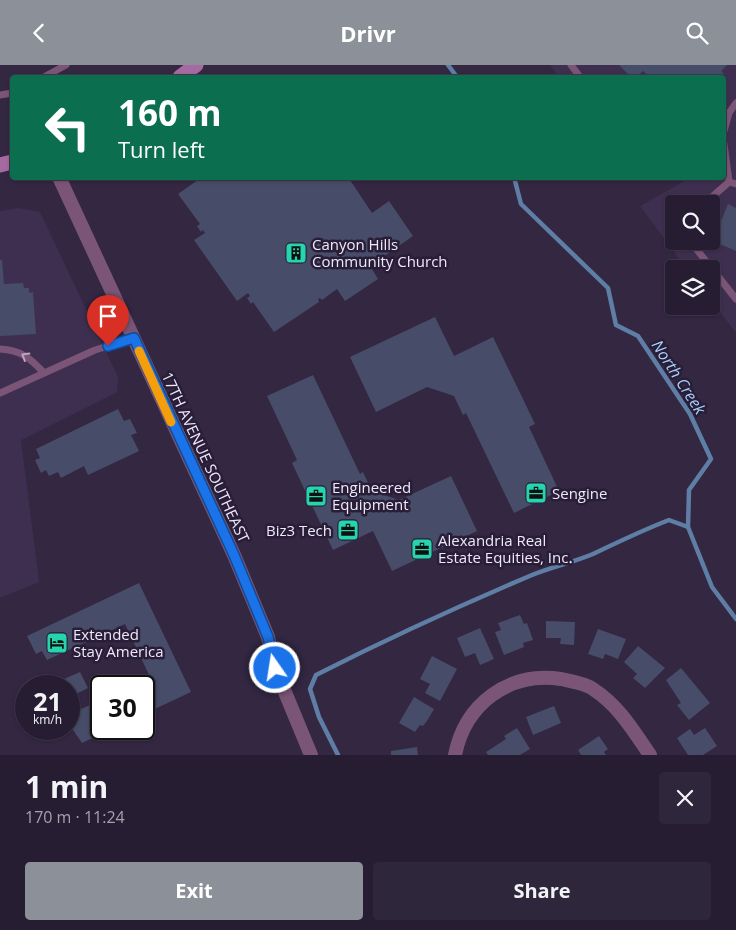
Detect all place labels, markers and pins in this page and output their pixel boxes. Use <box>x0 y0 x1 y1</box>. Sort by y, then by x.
place label: Canyon Hills Community Church <box>312 234 448 271</box>
building icon: Canyon Hills Community Church <box>284 241 308 265</box>
pin <box>87 295 129 346</box>
place label: Engineered Equipment <box>332 477 411 514</box>
office icon: Sengine <box>524 481 548 505</box>
place label: Sengine <box>552 483 607 503</box>
office icon: Engineered Equipment <box>304 484 328 508</box>
office icon: Biz3 Tech <box>336 518 360 542</box>
place label: Biz3 Tech <box>266 520 332 540</box>
place label: Alexandria Real Estate Equities, Inc. <box>438 530 572 567</box>
office icon: Alexandria Real Estate Equities, Inc. <box>410 537 434 561</box>
place label: Extended Stay America <box>73 624 164 661</box>
hotel icon: Extended Stay America <box>45 631 69 655</box>

